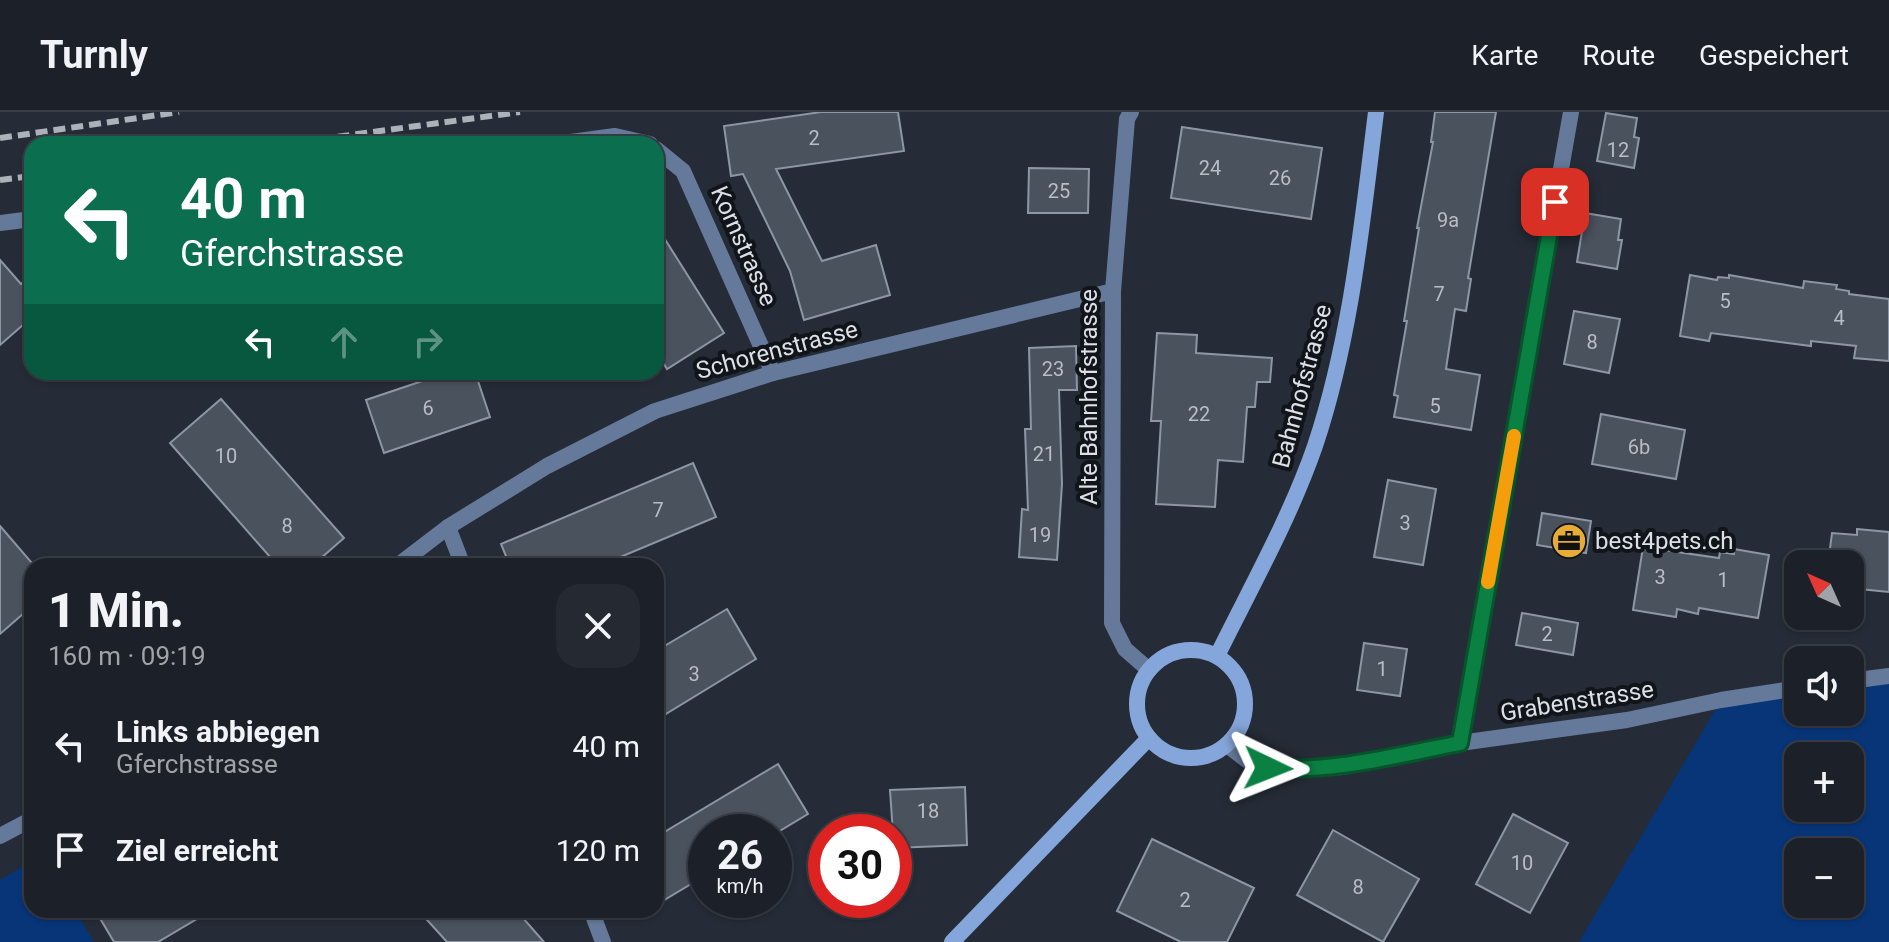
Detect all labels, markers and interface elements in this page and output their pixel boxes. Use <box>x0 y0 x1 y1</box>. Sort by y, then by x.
text: Turnly <box>40 33 148 77</box>
text: Karte <box>1471 39 1538 72</box>
text: Route <box>1582 39 1655 72</box>
text: Gespeichert <box>1699 39 1849 72</box>
house number: 2 <box>808 126 820 150</box>
house number: 12 <box>1607 138 1629 162</box>
house number: 24 <box>1199 156 1221 180</box>
text: 40 m <box>180 166 307 232</box>
house number: 26 <box>1269 166 1291 190</box>
icon: left <box>48 168 152 272</box>
pin <box>1521 168 1589 236</box>
house number: 25 <box>1048 179 1070 203</box>
icon: arrive <box>1533 180 1577 224</box>
street label: Kornstrasse <box>705 182 783 310</box>
house number: 9a <box>1437 208 1459 232</box>
text: Gferchstrasse <box>180 233 404 275</box>
house number: 7 <box>1433 282 1445 306</box>
street label: Alte Bahnhofstrasse <box>1075 289 1103 505</box>
house number: 5 <box>1719 289 1731 313</box>
street label: Bahnhofstrasse <box>1267 301 1337 471</box>
house number: 4 <box>1833 306 1845 330</box>
street label: Schorenstrasse <box>693 315 861 385</box>
icon: left <box>238 320 282 364</box>
icon: ahead <box>322 320 366 364</box>
icon: right <box>406 320 450 364</box>
house number: 8 <box>1586 330 1598 354</box>
house number: 23 <box>1042 357 1064 381</box>
house number: 5 <box>1429 394 1441 418</box>
house number: 6 <box>422 396 434 420</box>
house number: 22 <box>1188 402 1210 426</box>
house number: 6b <box>1628 435 1650 459</box>
house number: 21 <box>1033 442 1055 466</box>
house number: 10 <box>215 444 237 468</box>
house number: 7 <box>652 498 664 522</box>
house number: 3 <box>1399 511 1411 535</box>
house number: 8 <box>281 514 293 538</box>
office icon: best4pets.ch <box>1550 522 1588 560</box>
house number: 19 <box>1029 523 1051 547</box>
place label: best4pets.ch <box>1595 527 1733 555</box>
north arrow <box>1784 550 1864 630</box>
map controls <box>1784 550 1864 918</box>
house number: 3 <box>1654 565 1666 589</box>
house number: 1 <box>1717 568 1729 592</box>
text: 1 Min. <box>48 582 184 639</box>
button: close <box>556 584 640 668</box>
house number: 2 <box>1541 622 1553 646</box>
text: 160 m · 09:19 <box>48 641 206 671</box>
button: sound <box>1784 646 1864 726</box>
house number: 1 <box>1376 657 1388 681</box>
house number: 3 <box>688 662 700 686</box>
street label: Grabenstrasse <box>1498 675 1656 727</box>
text: Links abbiegen <box>116 714 320 749</box>
icon: left <box>48 724 92 768</box>
position arrow <box>1226 726 1310 810</box>
text: 40 m <box>573 729 640 764</box>
button: + <box>1784 742 1864 822</box>
text: Gferchstrasse <box>116 749 278 779</box>
house number: 18 <box>917 799 939 823</box>
speed limit sign: 30 <box>808 814 912 918</box>
icon: arrive <box>48 828 92 872</box>
text: 26 <box>717 832 763 879</box>
text: Ziel erreicht <box>116 833 278 868</box>
text: 120 m <box>556 833 640 868</box>
button: − <box>1784 838 1864 918</box>
house number: 10 <box>1511 851 1533 875</box>
text: km/h <box>717 874 763 898</box>
house number: 8 <box>1352 875 1364 899</box>
house number: 2 <box>1179 888 1191 912</box>

